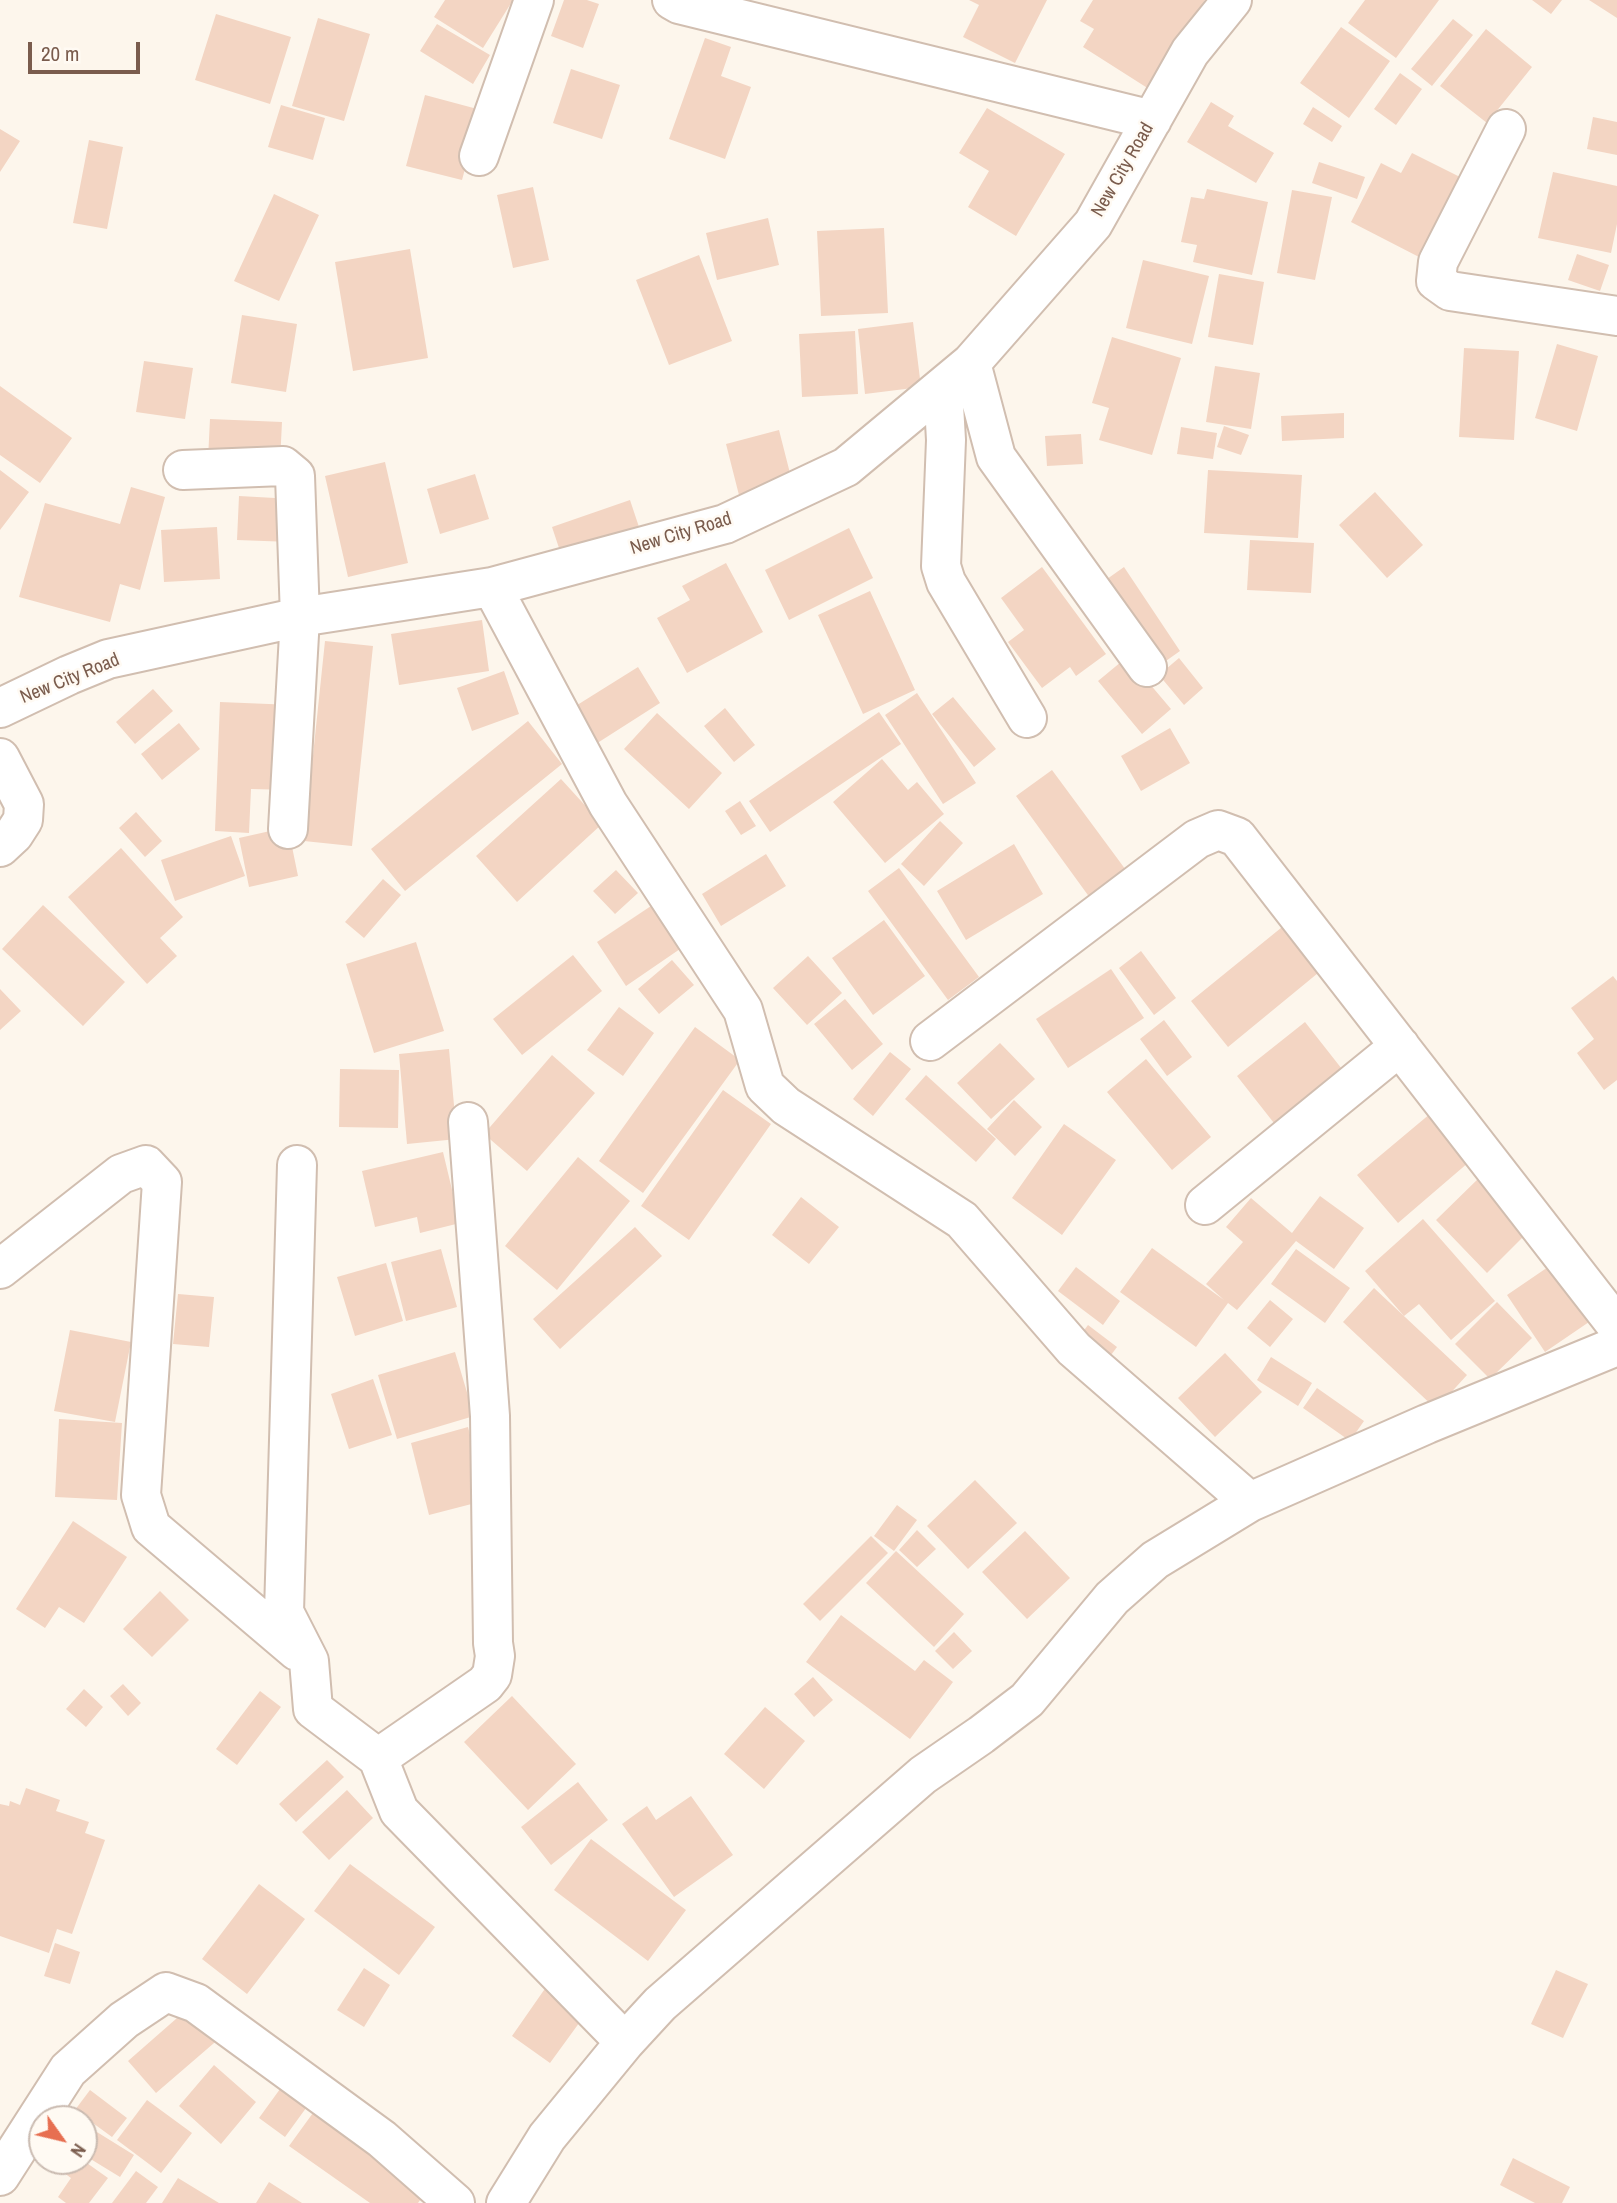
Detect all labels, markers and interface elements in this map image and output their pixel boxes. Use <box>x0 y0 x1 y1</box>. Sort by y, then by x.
scale bar <box>32 28 144 72</box>
text: 20 m <box>41 39 79 68</box>
street label: New City Road <box>1087 119 1159 221</box>
street label: New City Road <box>628 508 734 560</box>
street label: New City Road <box>17 649 123 709</box>
north arrow <box>28 2105 98 2175</box>
text: N <box>65 2139 93 2163</box>

